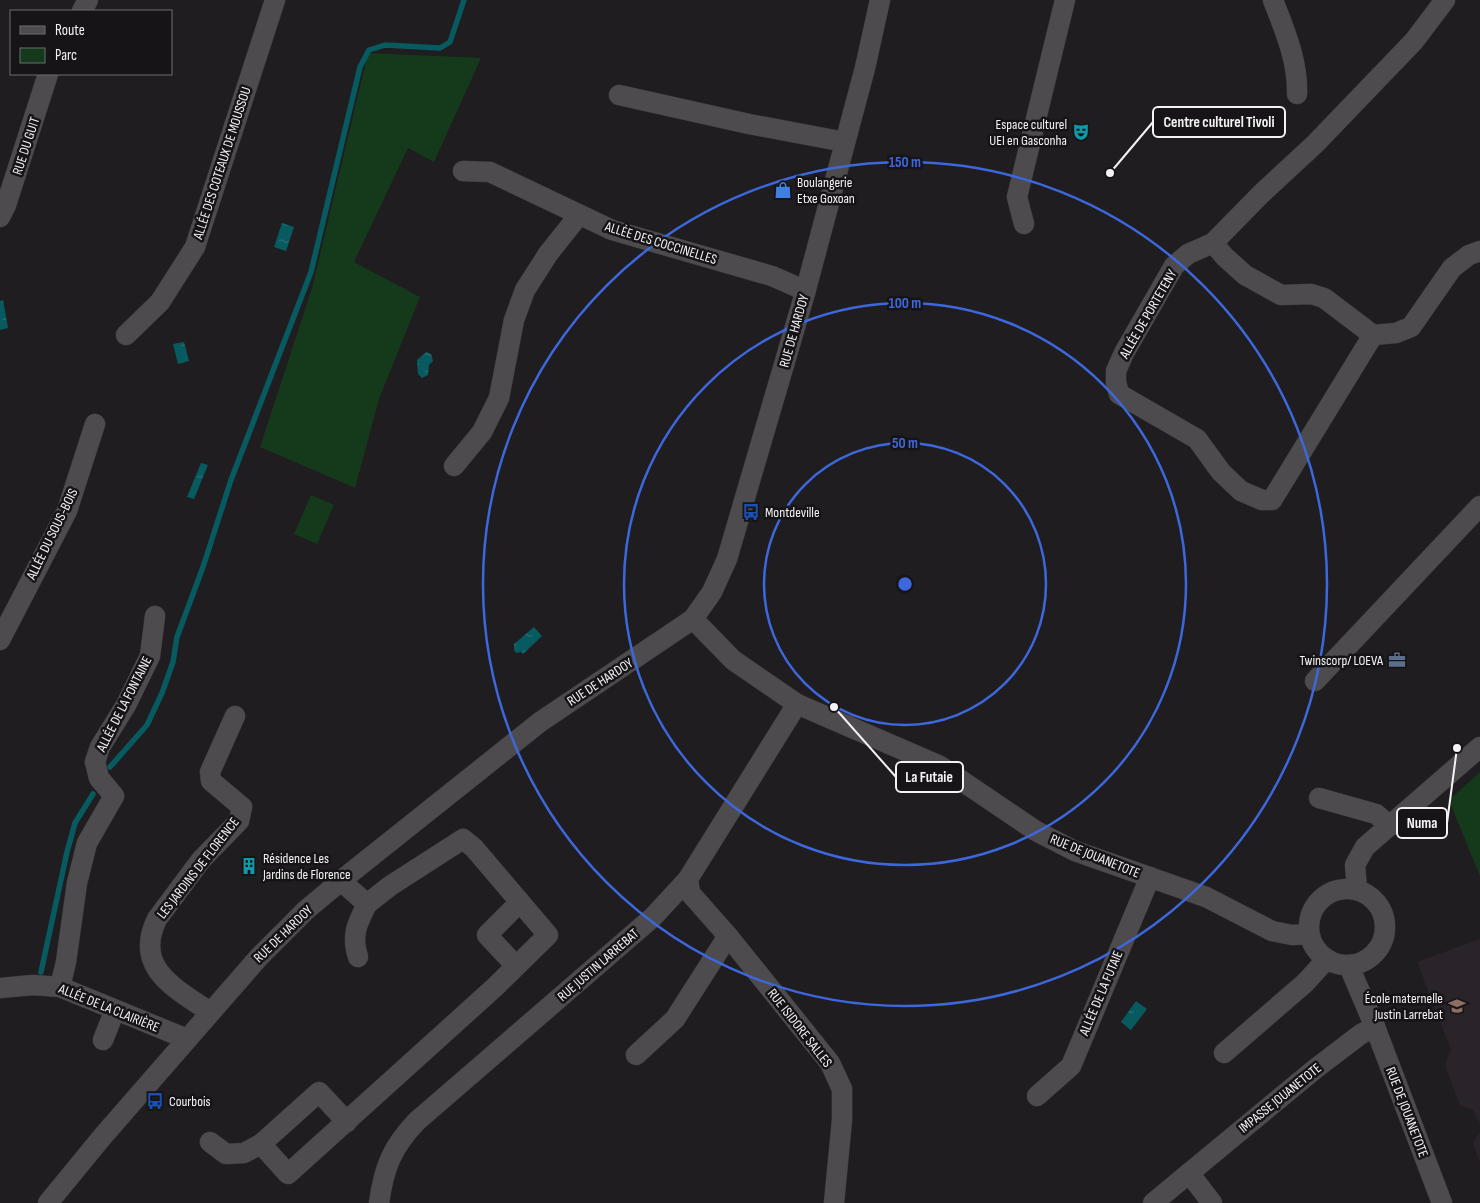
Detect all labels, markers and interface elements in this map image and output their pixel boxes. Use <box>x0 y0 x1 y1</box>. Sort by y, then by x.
legend <box>10 10 172 75</box>
text: Route <box>55 21 85 40</box>
text: Parc <box>55 46 77 65</box>
street label: ALLÉE DES COTEAUX DE MOUSSOU <box>189 85 255 242</box>
callout: Centre culturel Tivoli <box>1153 107 1285 137</box>
text: Centre culturel Tivoli <box>1163 113 1275 132</box>
street label: RUE DU GUIT <box>9 115 43 177</box>
place label: Espace culturel UEI en Gasconha <box>989 116 1067 149</box>
theatre icon: Espace culturel UEI en Gasconha <box>1071 122 1091 142</box>
text: 150 m <box>889 153 921 172</box>
place label: Boulangerie Etxe Goxoan <box>797 174 855 207</box>
shop icon: Boulangerie Etxe Goxoan <box>773 180 793 200</box>
street label: ALLÉE DES COCCINELLES <box>602 218 719 268</box>
street label: ALLÉE DE PORTETENY <box>1115 266 1180 362</box>
street label: RUE DE HARDOY <box>775 292 813 369</box>
text: 100 m <box>889 294 921 313</box>
text: 50 m <box>892 434 918 453</box>
street label: ALLÉE DU SOUS-BOIS <box>22 486 81 583</box>
bus stop icon: Montdeville <box>741 502 761 522</box>
place label: Montdeville <box>765 504 820 521</box>
centre of rings <box>896 575 914 593</box>
office icon: Twinscorp/ LOEVA <box>1387 650 1407 670</box>
place label: Twinscorp/ LOEVA <box>1300 652 1384 669</box>
street label: ALLÉE DE LA FONTAINE <box>92 653 155 755</box>
street label: RUE DE HARDOY <box>564 654 636 710</box>
callout: La Futaie <box>896 762 963 792</box>
text: La Futaie <box>905 768 953 787</box>
callout: Numa <box>1397 808 1447 838</box>
street label: LES JARDINS DE FLORENCE <box>153 814 243 922</box>
text: Numa <box>1407 814 1437 833</box>
street label: RUE DE JOUANETOTE <box>1048 830 1143 882</box>
place label: Résidence Les Jardins de Florence <box>262 850 351 883</box>
building icon: Résidence Les Jardins de Florence <box>239 856 259 876</box>
street label: RUE DE HARDOY <box>250 902 316 966</box>
street label: RUE JUSTIN LARREBAT <box>554 925 642 1005</box>
street label: ALLÉE DE LA FUTAIE <box>1075 948 1127 1039</box>
street label: ALLÉE DE LA CLAIRIÈRE <box>55 980 162 1036</box>
street label: RUE ISIDORE SALLES <box>764 985 836 1071</box>
place label: École maternelle Justin Larrebat <box>1365 990 1443 1023</box>
school or university icon: École maternelle Justin Larrebat <box>1447 996 1467 1016</box>
street label: IMPASSE JOUANETOTE <box>1235 1059 1325 1137</box>
street label: RUE DE JOUANETOTE <box>1382 1064 1432 1160</box>
bus stop icon: Courbois <box>145 1091 165 1111</box>
place label: Courbois <box>169 1093 211 1110</box>

